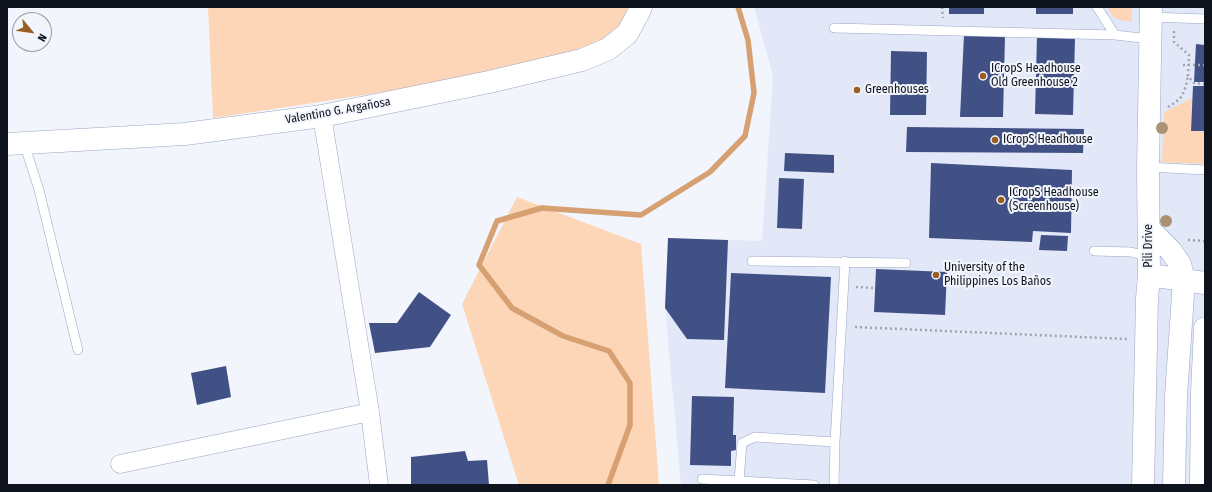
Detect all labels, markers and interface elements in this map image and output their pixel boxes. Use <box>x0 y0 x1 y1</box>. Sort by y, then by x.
north arrow <box>12 12 52 52</box>
text: N <box>35 32 49 44</box>
place label: ICropS Headhouse Old Greenhouse 2 <box>991 62 1081 90</box>
marker: ICropS Headhouse Old Greenhouse 2 <box>978 71 988 81</box>
place label: Greenhouses <box>865 83 929 97</box>
marker: Greenhouses <box>852 85 862 95</box>
street label: Valentino G. Argañosa <box>284 95 392 127</box>
place label: ICropS Headhouse <box>1003 133 1093 147</box>
marker: ICropS Headhouse <box>990 135 1000 145</box>
place label: ICropS Headhouse (Screenhouse) <box>1009 186 1099 214</box>
marker: ICropS Headhouse (Screenhouse) <box>996 195 1006 205</box>
street label: Pili Drive <box>1142 224 1156 268</box>
place label: University of the Philippines Los Baños <box>944 261 1051 289</box>
marker: University of the Philippines Los Baños <box>931 270 941 280</box>

